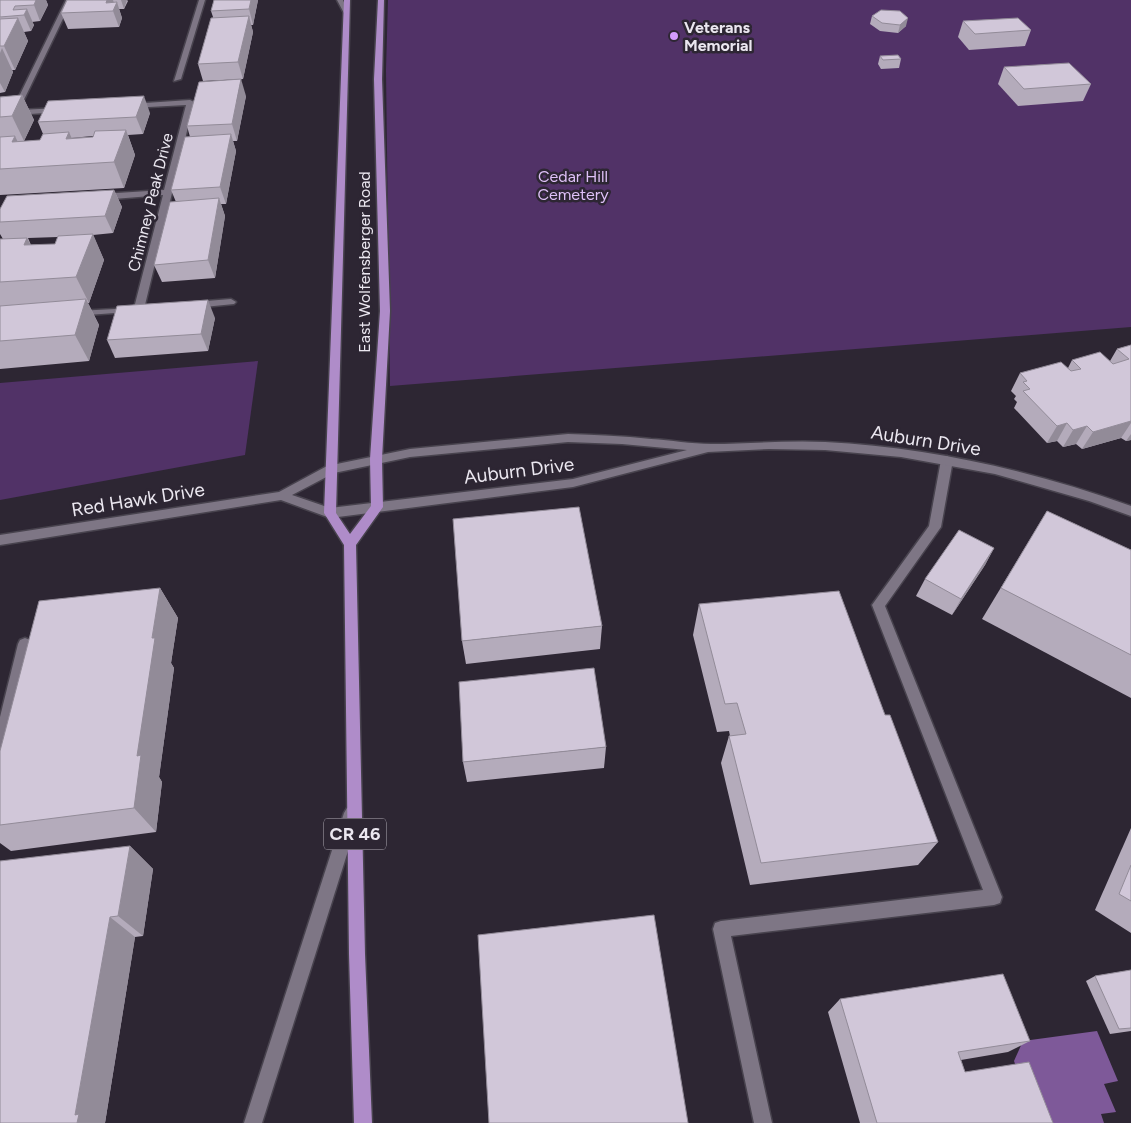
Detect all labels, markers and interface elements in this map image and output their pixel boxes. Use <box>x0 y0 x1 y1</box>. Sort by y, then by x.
place label: Veterans Memorial <box>684 18 753 55</box>
marker: Veterans Memorial <box>668 30 680 42</box>
street label: Chimney Peak Drive <box>124 131 177 273</box>
park label: Cedar Hill Cemetery <box>537 167 609 204</box>
street label: East Wolfensberger Road <box>355 171 374 353</box>
street label: Auburn Drive <box>869 420 982 461</box>
street label: Auburn Drive <box>463 452 575 489</box>
street label: Red Hawk Drive <box>70 478 206 521</box>
road number: CR 46 <box>324 819 386 850</box>

